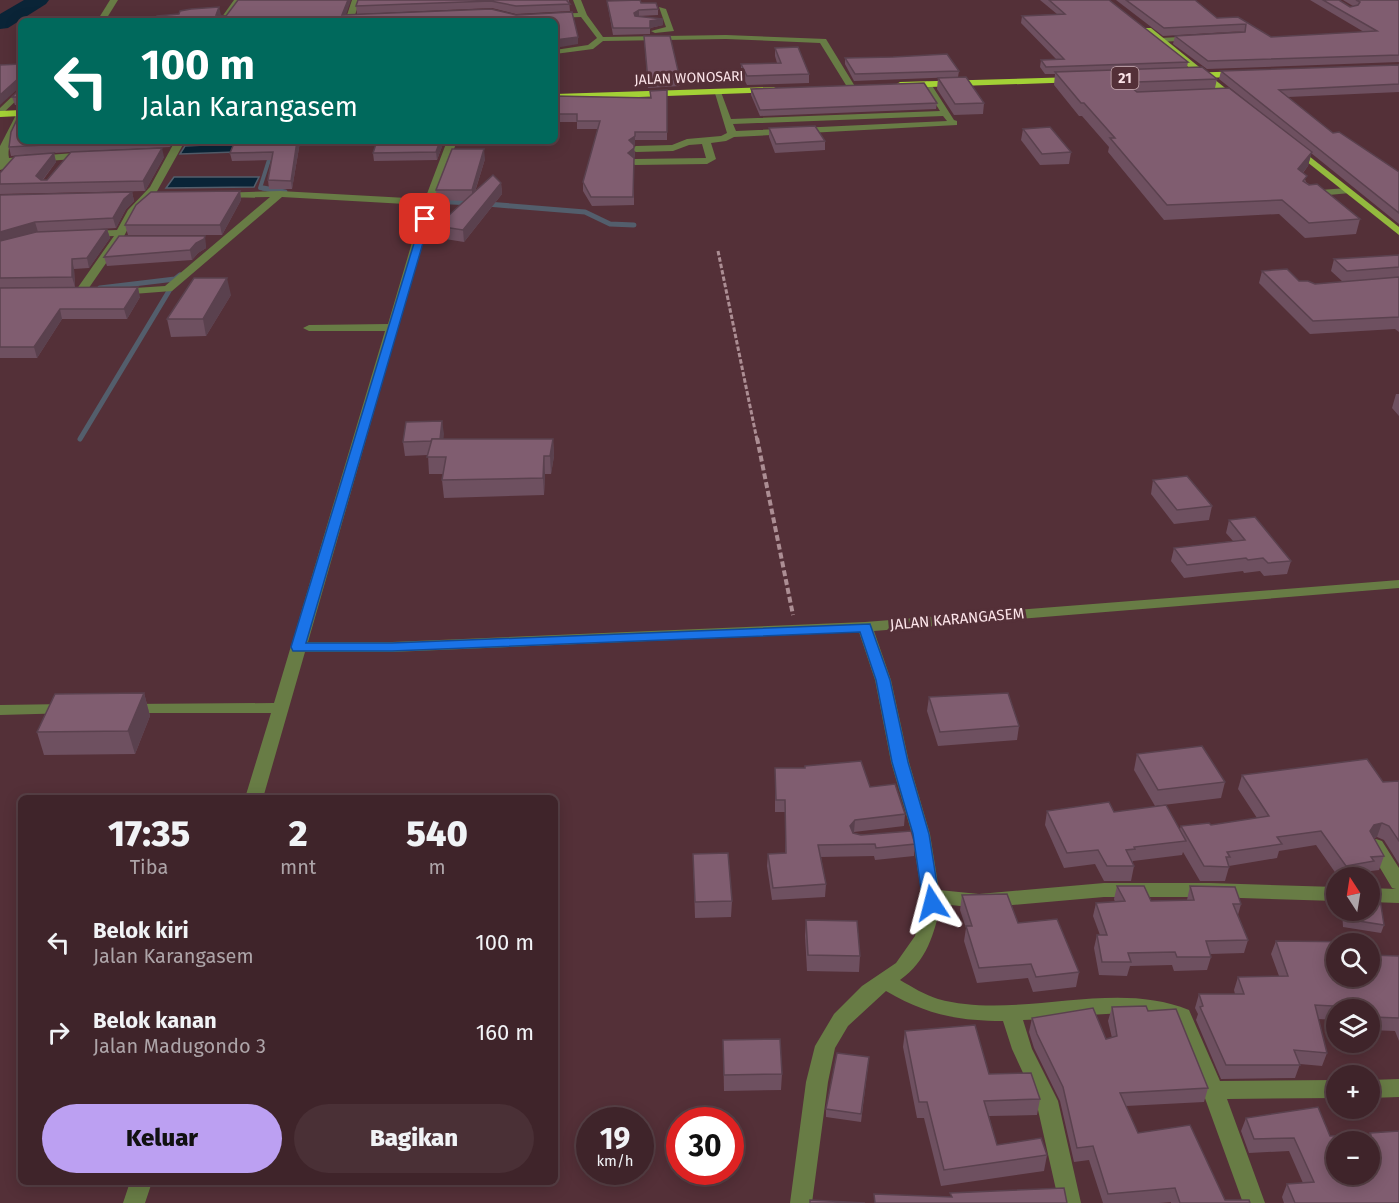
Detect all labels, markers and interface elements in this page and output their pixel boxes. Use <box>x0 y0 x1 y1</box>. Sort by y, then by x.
text: 100 m <box>141 40 255 90</box>
icon: left <box>42 42 120 120</box>
road number: 21 <box>1112 67 1138 89</box>
street label: JALAN WONOSARI <box>634 68 744 88</box>
text: Jalan Karangasem <box>141 91 358 123</box>
pin <box>399 193 450 244</box>
icon: arrive <box>408 202 441 235</box>
street label: JALAN KARANGASEM <box>889 604 1025 634</box>
text: 17:35 <box>108 812 190 856</box>
text: 2 <box>289 812 308 856</box>
text: 540 <box>406 812 468 856</box>
text: Tiba <box>130 855 168 879</box>
text: mnt <box>280 855 316 879</box>
text: m <box>429 855 446 879</box>
north arrow <box>1326 867 1380 921</box>
map controls <box>1326 867 1380 1185</box>
position arrow <box>900 871 964 935</box>
text: Belok kiri <box>93 917 189 944</box>
icon: left <box>42 926 75 959</box>
text: 100 m <box>475 929 534 956</box>
button: search <box>1326 933 1380 987</box>
text: Jalan Karangasem <box>93 944 254 968</box>
button: layers <box>1326 999 1380 1053</box>
text: Belok kanan <box>93 1007 217 1034</box>
icon: right <box>42 1016 75 1049</box>
text: 160 m <box>476 1019 534 1046</box>
text: Jalan Madugondo 3 <box>93 1034 266 1058</box>
button: + <box>1326 1065 1380 1119</box>
button: Keluar <box>42 1104 282 1173</box>
button: Bagikan <box>294 1104 534 1173</box>
speed limit sign: 30 <box>666 1107 744 1185</box>
text: 19 <box>600 1121 630 1157</box>
button: − <box>1326 1131 1380 1185</box>
text: km/h <box>596 1152 634 1170</box>

